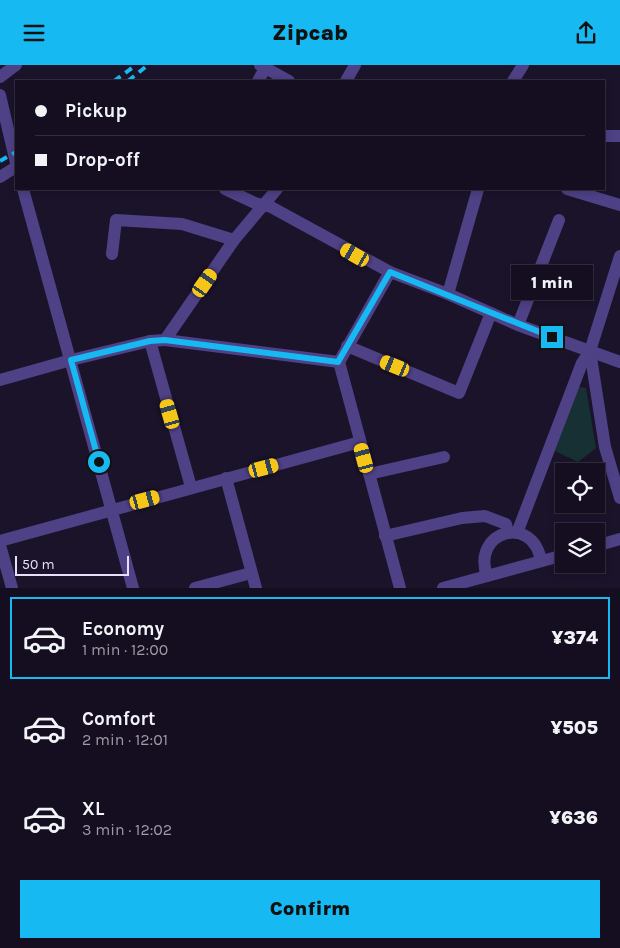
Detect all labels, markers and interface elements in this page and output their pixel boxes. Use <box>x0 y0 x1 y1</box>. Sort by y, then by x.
icon: menu <box>20 19 48 47</box>
icon: share <box>572 19 600 47</box>
text: Zipcab <box>272 20 348 46</box>
text: Pickup <box>65 100 127 122</box>
text: Drop-off <box>65 149 140 171</box>
car <box>338 241 371 269</box>
callout: 1 min <box>511 265 593 299</box>
car <box>190 266 219 300</box>
text: 1 min <box>531 273 573 292</box>
route end <box>541 326 563 348</box>
car <box>378 353 411 379</box>
car <box>158 398 181 430</box>
car <box>352 442 375 474</box>
route start <box>88 451 110 473</box>
car <box>247 457 280 479</box>
map controls <box>555 463 605 573</box>
button: locate <box>555 463 605 513</box>
car <box>128 489 161 511</box>
button: layers <box>555 523 605 573</box>
scale bar <box>15 553 129 576</box>
text: 50 m <box>22 556 55 573</box>
icon: car <box>22 616 67 661</box>
text: Economy <box>82 618 164 640</box>
text: ¥374 <box>552 627 598 649</box>
text: 1 min · 12:00 <box>82 640 168 659</box>
icon: car <box>22 706 67 751</box>
text: Comfort <box>82 708 156 730</box>
text: ¥505 <box>550 717 598 739</box>
text: 2 min · 12:01 <box>82 730 168 749</box>
icon: car <box>22 796 67 841</box>
text: XL <box>82 798 104 820</box>
text: ¥636 <box>549 807 598 829</box>
text: 3 min · 12:02 <box>82 820 172 839</box>
button: Confirm <box>20 880 600 938</box>

